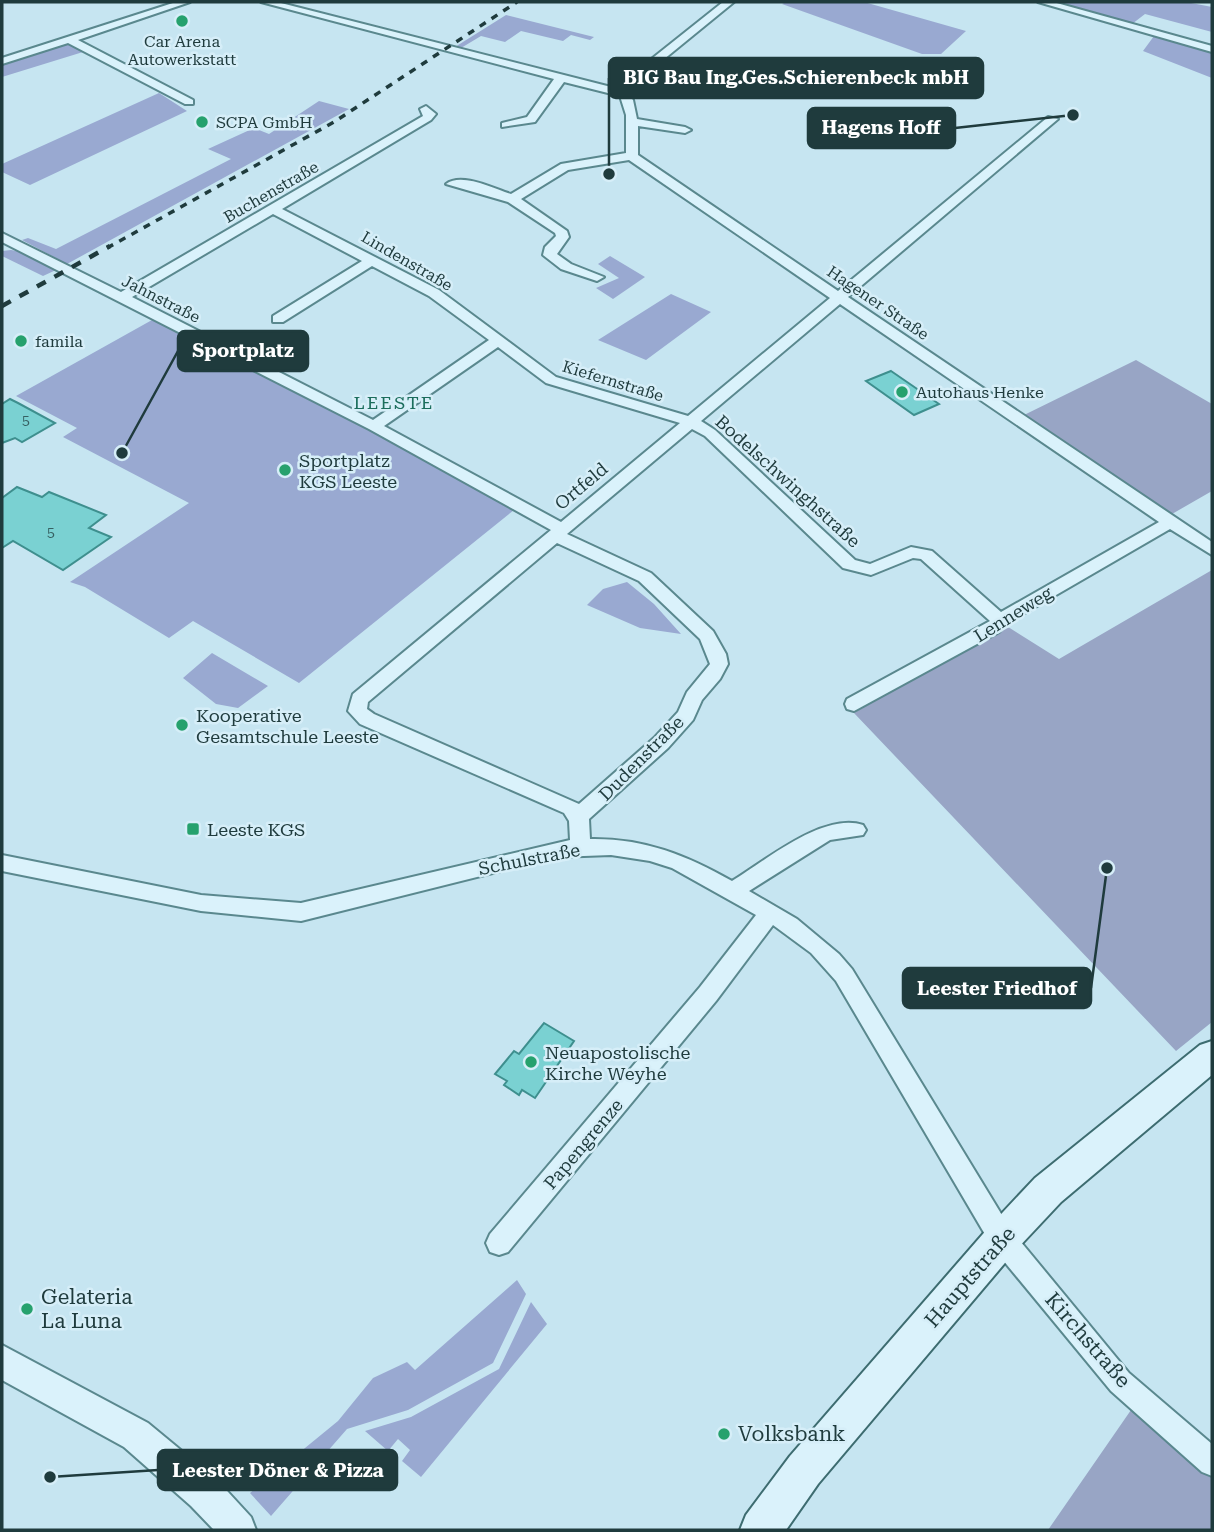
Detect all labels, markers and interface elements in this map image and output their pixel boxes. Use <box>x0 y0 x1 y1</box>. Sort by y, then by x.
marker: Car Arena Autowerkstatt <box>174 13 190 29</box>
place label: Car Arena Autowerkstatt <box>128 32 236 69</box>
callout: BIG Bau Ing.Ges.Schierenbeck mbH <box>609 58 983 98</box>
text: BIG Bau Ing.Ges.Schierenbeck mbH <box>623 66 969 89</box>
callout: Hagens Hoff <box>808 108 955 148</box>
place label: SCPA GmbH <box>216 113 313 132</box>
marker: SCPA GmbH <box>194 114 210 130</box>
text: Hagens Hoff <box>821 116 942 139</box>
street label: Buchenstraße <box>220 157 322 227</box>
street label: Lindenstraße <box>358 227 456 295</box>
street label: Hagener Straße <box>823 262 933 344</box>
street label: Jahnstraße <box>119 271 204 327</box>
callout: Sportplatz <box>178 331 308 371</box>
place label: famila <box>35 332 83 351</box>
marker: famila <box>13 333 29 349</box>
text: Sportplatz <box>192 339 294 362</box>
street label: Kiefernstraße <box>560 357 666 405</box>
place label: Autohaus Henke <box>916 383 1044 402</box>
marker: Autohaus Henke <box>894 384 910 400</box>
district label: LEESTE <box>354 392 434 413</box>
street label: Bodelschwinghstraße <box>711 410 865 552</box>
house number: 5 <box>22 412 30 428</box>
place label: Sportplatz KGS Leeste <box>299 450 397 492</box>
street label: Ortfeld <box>550 458 612 514</box>
marker: Sportplatz KGS Leeste <box>277 462 293 478</box>
house number: 5 <box>47 524 55 540</box>
street label: Lenneweg <box>970 581 1057 646</box>
place label: Kooperative Gesamtschule Leeste <box>196 705 379 747</box>
street label: Dudenstraße <box>594 711 688 805</box>
marker: Kooperative Gesamtschule Leeste <box>174 717 190 733</box>
place label: Leeste KGS <box>207 819 305 840</box>
marker: Leeste KGS <box>185 821 201 837</box>
street label: Schulstraße <box>476 839 582 879</box>
callout: Leester Friedhof <box>903 968 1091 1008</box>
text: Leester Friedhof <box>917 977 1078 1000</box>
place label: Neuapostolische Kirche Weyhe <box>545 1042 691 1084</box>
marker: Neuapostolische Kirche Weyhe <box>523 1054 539 1070</box>
street label: Papengrenze <box>539 1095 627 1193</box>
street label: Hauptstraße <box>920 1222 1020 1332</box>
place label: Gelateria La Luna <box>41 1285 133 1333</box>
street label: Kirchstraße <box>1040 1288 1136 1392</box>
marker: Gelateria La Luna <box>19 1301 35 1317</box>
place label: Volksbank <box>738 1422 845 1446</box>
marker: Volksbank <box>716 1426 732 1442</box>
callout: Leester Döner & Pizza <box>158 1450 397 1490</box>
text: Leester Döner & Pizza <box>172 1459 384 1482</box>

